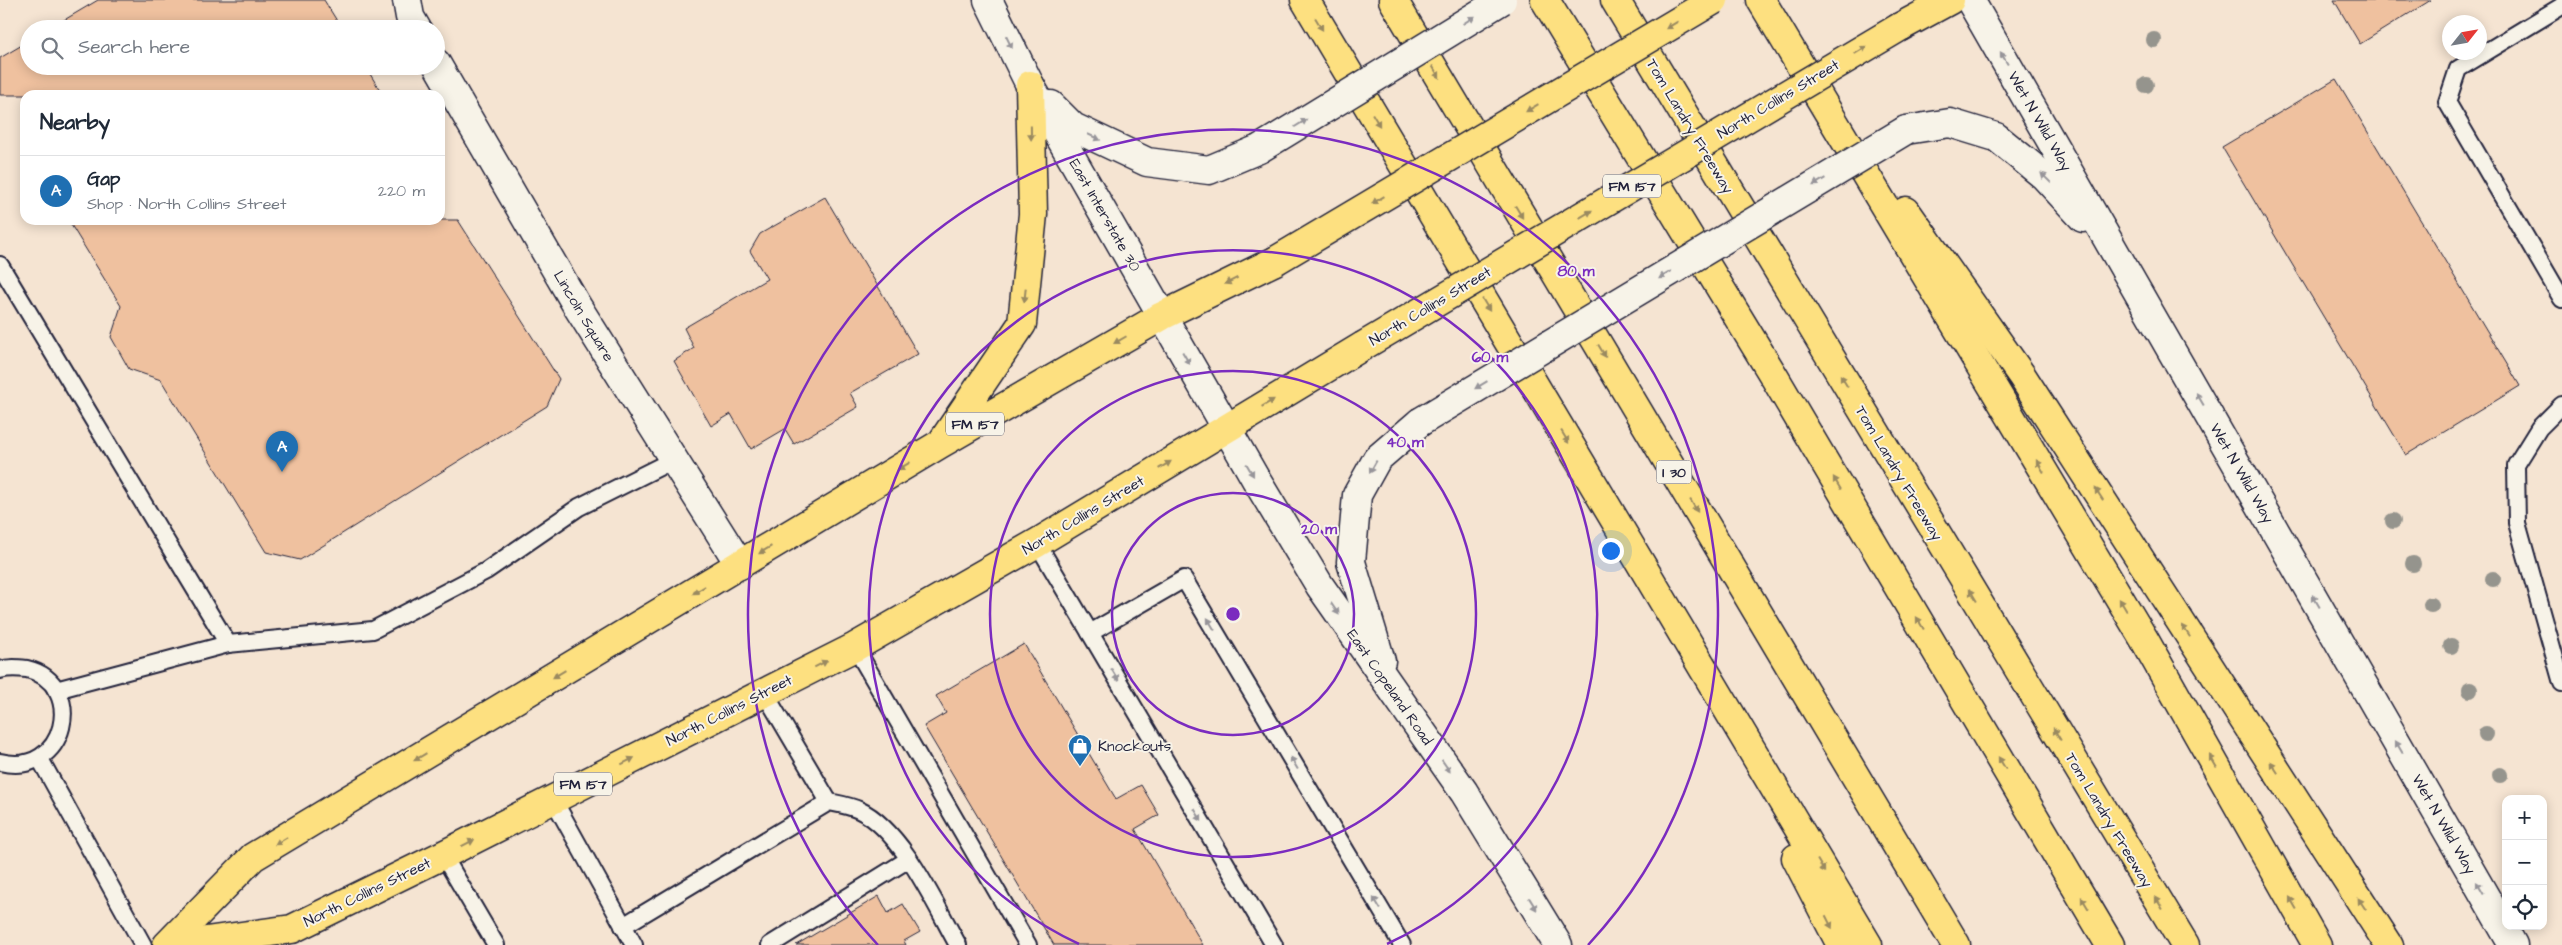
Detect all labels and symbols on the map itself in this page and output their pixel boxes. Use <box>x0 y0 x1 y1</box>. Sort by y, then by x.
north arrow <box>2442 15 2487 60</box>
one-way arrow <box>1463 16 1476 25</box>
one-way arrow <box>1315 17 1324 30</box>
one-way arrow <box>1666 20 1679 29</box>
one-way arrow <box>1005 35 1013 49</box>
one-way arrow <box>1855 46 1868 55</box>
one-way arrow <box>1999 51 2008 64</box>
street label: Tom Landry Freeway <box>1640 55 1738 198</box>
street label: North Collins Street <box>1713 55 1843 144</box>
one-way arrow <box>1432 65 1441 78</box>
street label: Wet N Wild Way <box>2002 67 2077 176</box>
one-way arrow <box>1526 103 1539 112</box>
one-way arrow <box>1372 113 1381 126</box>
one-way arrow <box>1294 119 1307 128</box>
one-way arrow <box>1027 126 1035 142</box>
one-way arrow <box>1087 133 1101 141</box>
street label: East Interstate 30 <box>1064 155 1146 276</box>
one-way arrow <box>2040 172 2052 184</box>
road number: FM 157 <box>1603 175 1661 198</box>
one-way arrow <box>1813 178 1826 187</box>
one-way arrow <box>1371 195 1384 204</box>
one-way arrow <box>1515 205 1524 218</box>
one-way arrow <box>1579 209 1592 218</box>
text: 80 m <box>1558 261 1595 282</box>
street label: North Collins Street <box>1365 262 1495 351</box>
street label: Lincoln Square <box>548 267 619 366</box>
one-way arrow <box>1658 270 1671 279</box>
one-way arrow <box>1224 277 1238 285</box>
one-way arrow <box>1021 288 1029 304</box>
one-way arrow <box>1482 298 1491 311</box>
one-way arrow <box>1112 336 1127 344</box>
one-way arrow <box>1598 345 1607 358</box>
text: 60 m <box>1472 347 1509 368</box>
one-way arrow <box>1182 350 1190 365</box>
one-way arrow <box>1839 375 1849 388</box>
one-way arrow <box>1474 381 1487 390</box>
one-way arrow <box>2195 393 2204 406</box>
one-way arrow <box>1261 398 1274 407</box>
street label: Tom Landry Freeway <box>1849 402 1947 545</box>
road number: FM 157 <box>946 412 1004 436</box>
street label: Wet N Wild Way <box>2204 419 2279 528</box>
pin: A <box>266 431 298 472</box>
one-way arrow <box>1560 431 1569 444</box>
text: 40 m <box>1386 432 1424 453</box>
one-way arrow <box>2035 459 2044 472</box>
one-way arrow <box>1369 460 1377 475</box>
one-way arrow <box>1159 461 1172 470</box>
road number: I 30 <box>1656 461 1692 484</box>
one-way arrow <box>897 462 910 471</box>
one-way arrow <box>1246 464 1255 477</box>
street label: North Collins Street <box>1018 471 1148 560</box>
one-way arrow <box>1833 477 1842 490</box>
one-way arrow <box>2094 487 2103 501</box>
one-way arrow <box>1690 499 1699 512</box>
text: 20 m <box>1300 519 1337 540</box>
your location <box>1598 538 1624 564</box>
one-way arrow <box>759 545 772 554</box>
one-way arrow <box>692 585 705 594</box>
one-way arrow <box>1969 589 1978 602</box>
one-way arrow <box>2311 594 2320 607</box>
one-way arrow <box>2119 599 2128 612</box>
one-way arrow <box>1330 602 1340 616</box>
centre of rings <box>1224 605 1242 623</box>
one-way arrow <box>1207 616 1215 631</box>
one-way arrow <box>1915 617 1924 630</box>
one-way arrow <box>2182 624 2191 637</box>
street label: East Copeland Road <box>1342 625 1438 750</box>
one-way arrow <box>813 660 828 668</box>
one-way arrow <box>1111 668 1120 681</box>
one-way arrow <box>553 669 566 678</box>
street label: North Collins Street <box>663 670 796 751</box>
one-way arrow <box>2053 728 2062 741</box>
shop icon: Knockouts <box>1067 733 1093 767</box>
place label: Knockouts <box>1098 736 1172 757</box>
one-way arrow <box>2395 740 2404 753</box>
street label: Tom Landry Freeway <box>2059 749 2157 892</box>
one-way arrow <box>414 753 427 762</box>
one-way arrow <box>2209 754 2217 769</box>
one-way arrow <box>621 757 636 765</box>
one-way arrow <box>1290 757 1299 770</box>
one-way arrow <box>1998 757 2007 770</box>
one-way arrow <box>1441 760 1451 773</box>
one-way arrow <box>2270 761 2279 774</box>
street label: Wet N Wild Way <box>2406 770 2481 879</box>
road number: FM 157 <box>554 772 612 796</box>
one-way arrow <box>1193 808 1202 821</box>
one-way arrow <box>274 836 287 845</box>
one-way arrow <box>461 839 475 847</box>
street label: North Collins Street <box>300 853 434 932</box>
one-way arrow <box>1817 860 1826 873</box>
one-way arrow <box>2476 881 2485 894</box>
one-way arrow <box>2080 896 2089 910</box>
one-way arrow <box>2289 896 2298 909</box>
one-way arrow <box>1373 897 1382 910</box>
one-way arrow <box>1528 897 1537 910</box>
one-way arrow <box>2155 897 2164 910</box>
one-way arrow <box>2358 897 2367 911</box>
one-way arrow <box>1825 915 1833 929</box>

